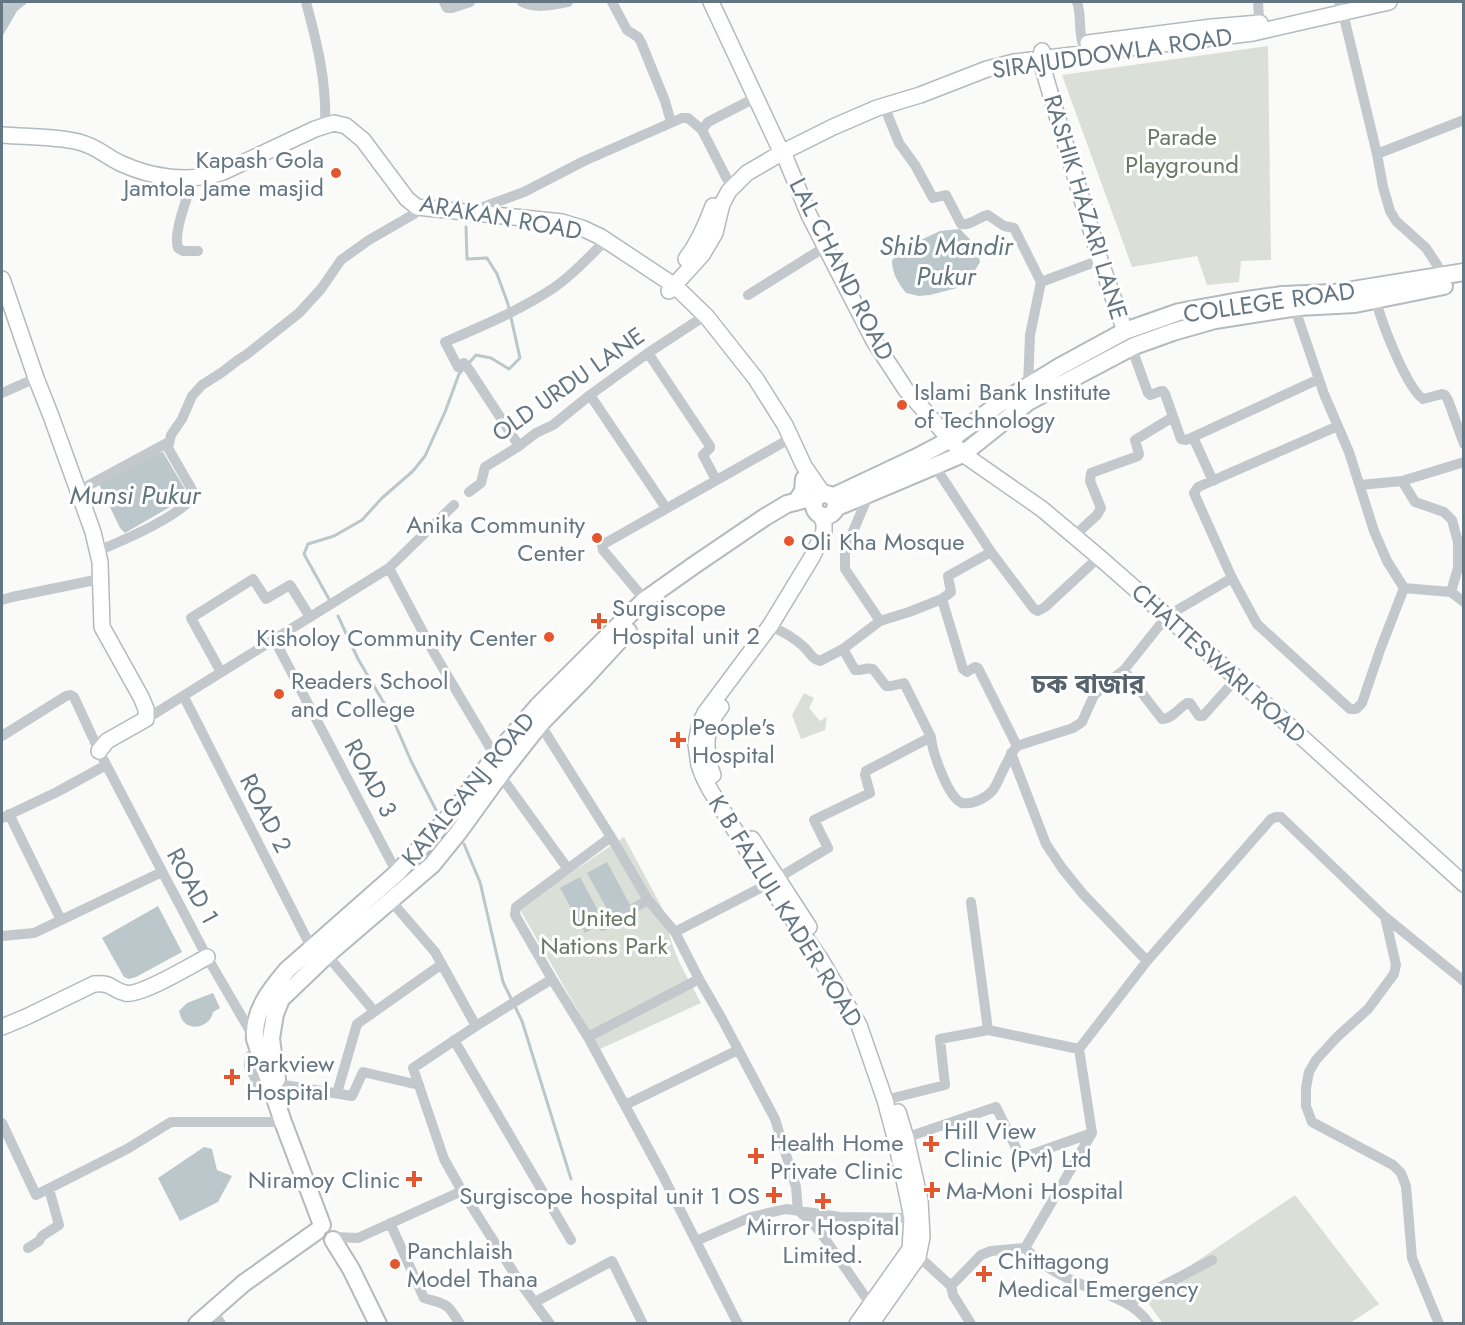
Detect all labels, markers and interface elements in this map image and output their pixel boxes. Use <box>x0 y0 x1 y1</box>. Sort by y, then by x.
street label: SIRAJUDDOWLA ROAD <box>990 19 1234 87</box>
street label: RASHIK HAZARI LANE <box>1035 90 1137 324</box>
park label: Parade Playground <box>1125 119 1239 182</box>
place label: Kapash Gola Jamtola Jame masjid <box>120 142 324 205</box>
marker: Kapash Gola Jamtola Jame masjid <box>329 166 343 180</box>
street label: LAL CHAND ROAD <box>781 172 903 366</box>
street label: ARAKAN ROAD <box>417 186 585 248</box>
water label: Shib Mandir Pukur <box>879 227 1014 295</box>
street label: COLLEGE ROAD <box>1181 273 1357 331</box>
street label: OLD URDU LANE <box>484 318 652 450</box>
place label: Islami Bank Institute of Technology <box>914 374 1111 437</box>
marker: Islami Bank Institute of Technology <box>895 398 909 412</box>
water label: Munsi Pukur <box>70 476 202 514</box>
place label: Anika Community Center <box>406 507 586 570</box>
place label: Oli Kha Mosque <box>801 524 965 559</box>
marker: Anika Community Center <box>590 531 604 545</box>
marker: Oli Kha Mosque <box>782 534 796 548</box>
street label: CHATTESWARI ROAD <box>1124 575 1314 751</box>
place label: Surgiscope Hospital unit 2 <box>612 590 760 653</box>
marker: Surgiscope Hospital unit 2 <box>590 612 608 630</box>
place label: Kisholoy Community Center <box>256 620 538 655</box>
marker: Kisholoy Community Center <box>542 630 556 644</box>
place label: Readers School and College <box>291 663 448 726</box>
district label: চক বাজার <box>1031 665 1145 703</box>
marker: Readers School and College <box>272 687 286 701</box>
street label: KATALGANJ ROAD <box>393 704 543 874</box>
place label: People's Hospital <box>692 709 775 772</box>
marker: People's Hospital <box>669 731 687 749</box>
street label: ROAD 3 <box>336 733 406 823</box>
street label: ROAD 2 <box>231 767 301 859</box>
street label: K B FAZLUL KADER ROAD <box>700 788 872 1034</box>
street label: ROAD 1 <box>158 842 228 930</box>
park label: United Nations Park <box>540 900 668 963</box>
place label: Parkview Hospital <box>246 1046 335 1109</box>
marker: Parkview Hospital <box>223 1068 241 1086</box>
place label: Hill View Clinic (Pvt) Ltd <box>944 1113 1092 1176</box>
place label: Health Home Private Clinic <box>770 1125 904 1188</box>
marker: Hill View Clinic (Pvt) Ltd <box>922 1135 940 1153</box>
marker: Health Home Private Clinic <box>747 1147 765 1165</box>
place label: Niramoy Clinic <box>248 1162 400 1197</box>
marker: Niramoy Clinic <box>405 1170 423 1188</box>
place label: Ma-Moni Hospital <box>946 1173 1123 1208</box>
place label: Surgiscope hospital unit 1 OS <box>459 1178 760 1213</box>
marker: Ma-Moni Hospital <box>923 1181 941 1199</box>
marker: Surgiscope hospital unit 1 OS <box>765 1186 783 1204</box>
marker: Mirror Hospital Limited. <box>814 1192 832 1210</box>
place label: Mirror Hospital Limited. <box>747 1209 900 1272</box>
place label: Panchlaish Model Thana <box>407 1233 538 1296</box>
place label: Chittagong Medical Emergency <box>998 1243 1199 1306</box>
marker: Panchlaish Model Thana <box>388 1257 402 1271</box>
marker: Chittagong Medical Emergency <box>975 1265 993 1283</box>

